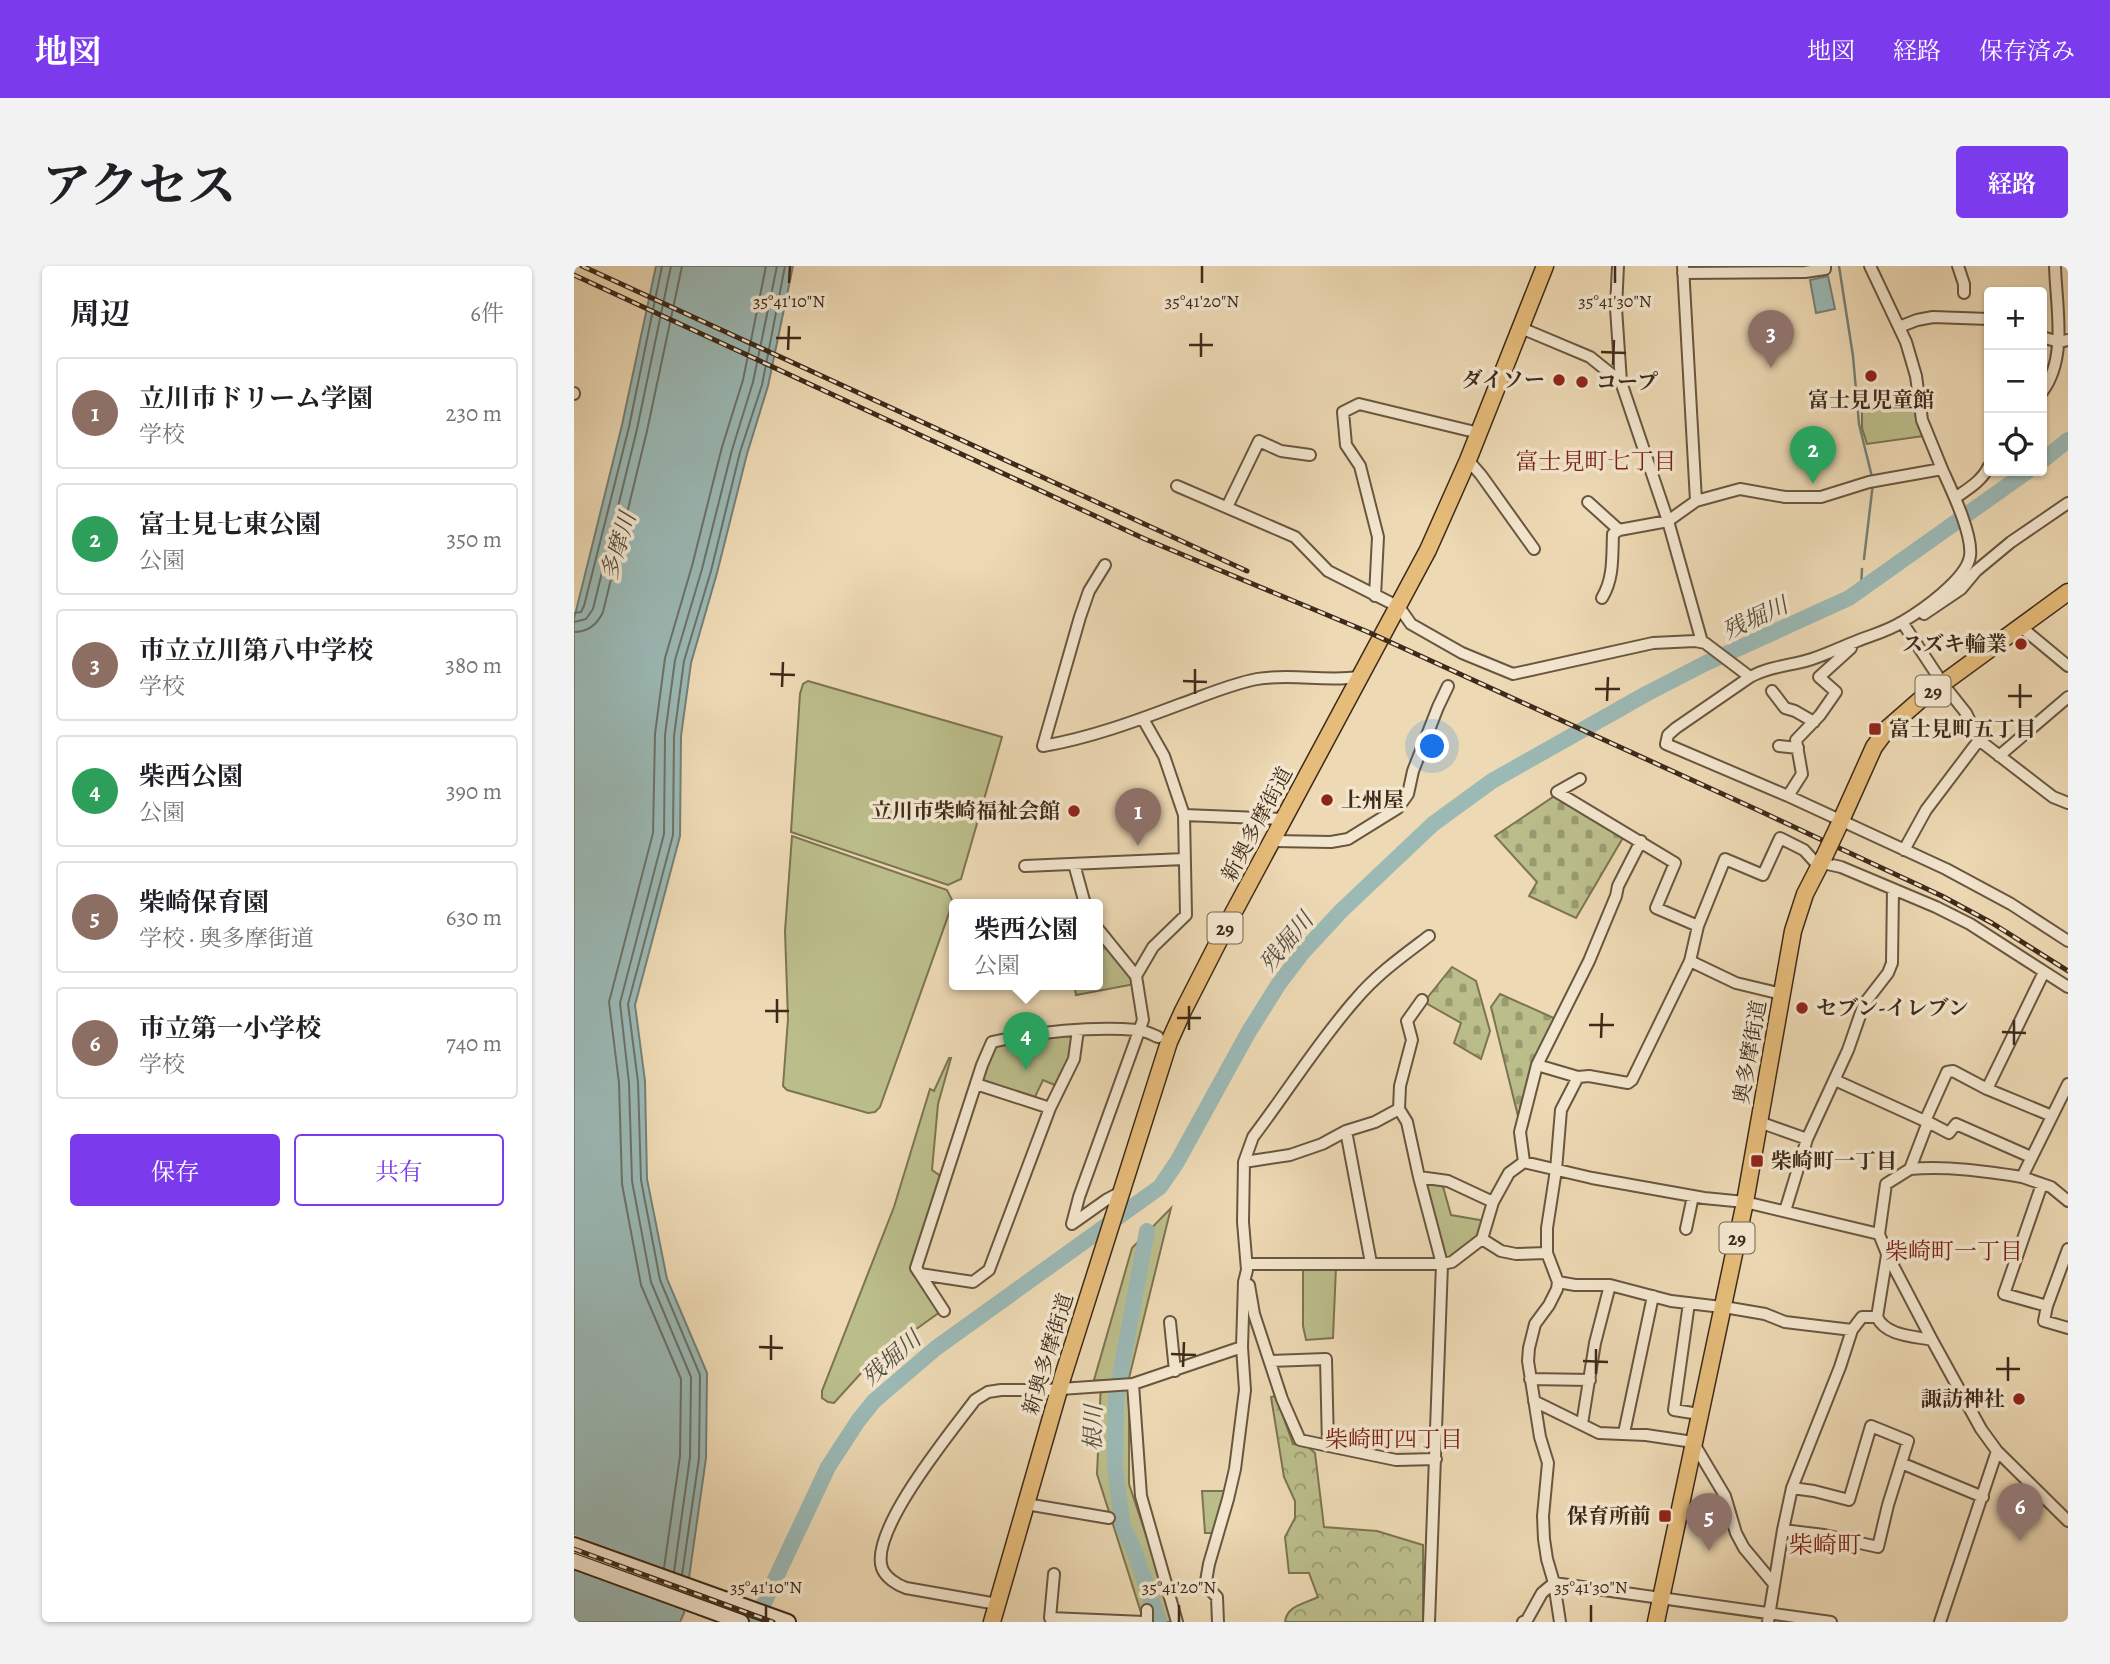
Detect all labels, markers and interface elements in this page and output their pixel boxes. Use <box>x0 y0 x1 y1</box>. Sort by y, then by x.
text: 地図 <box>35 29 101 74</box>
text: 地図 <box>1807 35 1855 67</box>
text: 経路 <box>1893 35 1941 67</box>
text: 保存済み <box>1979 35 2075 67</box>
button: 経路 <box>1956 146 2068 218</box>
text: アクセス <box>42 152 237 219</box>
map controls <box>1984 287 2047 476</box>
button: + <box>1984 287 2047 350</box>
text: 35°41'10"N <box>753 289 825 313</box>
text: 35°41'20"N <box>1165 289 1239 313</box>
text: 35°41'30"N <box>1578 289 1652 313</box>
text: 周辺 <box>70 294 130 334</box>
text: 6件 <box>470 298 504 329</box>
pin: 3 <box>1748 310 1794 368</box>
button: − <box>1984 350 2047 413</box>
place label: ダイソー <box>1461 366 1545 394</box>
place label: コープ <box>1596 368 1658 396</box>
marker: 富士見児童館 <box>1863 368 1879 384</box>
marker: ダイソー <box>1551 372 1567 388</box>
marker: コープ <box>1574 374 1590 390</box>
text: 立川市ドリーム学園 <box>139 381 373 416</box>
place label: 富士見児童館 <box>1808 386 1934 414</box>
text: 1 <box>91 398 99 429</box>
text: 230 m <box>446 398 502 429</box>
button: locate <box>1984 413 2047 476</box>
text: 学校 <box>139 419 185 450</box>
pin: 2 <box>1790 426 1836 484</box>
district label: 富士見町七丁目 <box>1516 446 1677 477</box>
water label: 多摩川 <box>594 506 644 584</box>
text: 富士見七東公園 <box>139 507 321 542</box>
text: 2 <box>89 524 101 555</box>
text: 350 m <box>447 524 502 555</box>
text: 公園 <box>139 545 185 576</box>
water label: 残堀川 <box>1717 589 1796 647</box>
place label: スズキ輪業 <box>1902 630 2007 658</box>
text: 市立立川第八中学校 <box>139 633 373 668</box>
marker: スズキ輪業 <box>2013 636 2029 652</box>
text: 3 <box>90 650 100 681</box>
text: 380 m <box>445 650 502 681</box>
text: 学校 <box>139 671 185 702</box>
road number: 29 <box>1916 676 1950 706</box>
place label: 富士見町五丁目 <box>1889 715 2036 743</box>
marker: 富士見町五丁目 <box>1867 721 1883 737</box>
your location <box>1415 729 1449 763</box>
text: 柴西公園 <box>139 759 243 794</box>
street label: 新奥多摩街道 <box>1215 762 1299 886</box>
text: 4 <box>90 776 100 807</box>
text: 390 m <box>446 776 502 807</box>
place label: 上州屋 <box>1341 786 1404 814</box>
pin: 1 <box>1115 788 1161 846</box>
marker: 上州屋 <box>1319 792 1335 808</box>
text: 公園 <box>139 797 185 828</box>
place label: 立川市柴崎福祉会館 <box>871 797 1060 825</box>
marker: 立川市柴崎福祉会館 <box>1066 803 1082 819</box>
text: 柴崎保育園 <box>139 885 269 920</box>
popup <box>949 899 1103 990</box>
text: 5 <box>90 902 100 933</box>
text: 630 m <box>446 902 502 933</box>
water label: 残堀川 <box>1252 904 1322 979</box>
text: 柴西公園 <box>974 912 1078 947</box>
road number: 29 <box>1208 912 1242 944</box>
text: 学校 · 奥多摩街道 <box>139 923 314 954</box>
text: 公園 <box>974 950 1020 981</box>
place label: セブン-イレブン <box>1816 994 1969 1022</box>
street label: 奥多摩街道 <box>1727 998 1773 1106</box>
marker: セブン-イレブン <box>1794 1000 1810 1016</box>
text: 市立第一小学校 <box>139 1011 321 1046</box>
pin: 4 <box>1003 1012 1049 1070</box>
text: 6 <box>90 1028 100 1059</box>
text: 740 m <box>446 1028 502 1059</box>
text: 学校 <box>139 1049 185 1080</box>
button: 保存 <box>70 1134 280 1206</box>
button: 共有 <box>294 1134 504 1206</box>
place label: 柴崎町一丁目 <box>1771 1147 1897 1175</box>
marker: 柴崎町一丁目 <box>1749 1153 1765 1169</box>
road number: 29 <box>1720 1222 1754 1254</box>
district label: 柴崎町一丁目 <box>1885 1236 2023 1267</box>
street label: 新奥多摩街道 <box>1016 1290 1080 1418</box>
water label: 残堀川 <box>855 1322 930 1393</box>
place label: 諏訪神社 <box>1921 1385 2005 1413</box>
marker: 諏訪神社 <box>2011 1391 2027 1407</box>
water label: 根川 <box>1078 1402 1109 1451</box>
district label: 柴崎町四丁目 <box>1325 1424 1463 1455</box>
pin: 6 <box>1997 1483 2043 1541</box>
pin: 5 <box>1686 1493 1732 1551</box>
place label: 保育所前 <box>1567 1502 1651 1530</box>
marker: 保育所前 <box>1657 1508 1673 1524</box>
district label: 柴崎町 <box>1789 1529 1861 1561</box>
text: 35°41'10"N <box>730 1575 802 1599</box>
text: 35°41'20"N <box>1142 1575 1216 1599</box>
text: 35°41'30"N <box>1554 1575 1628 1599</box>

